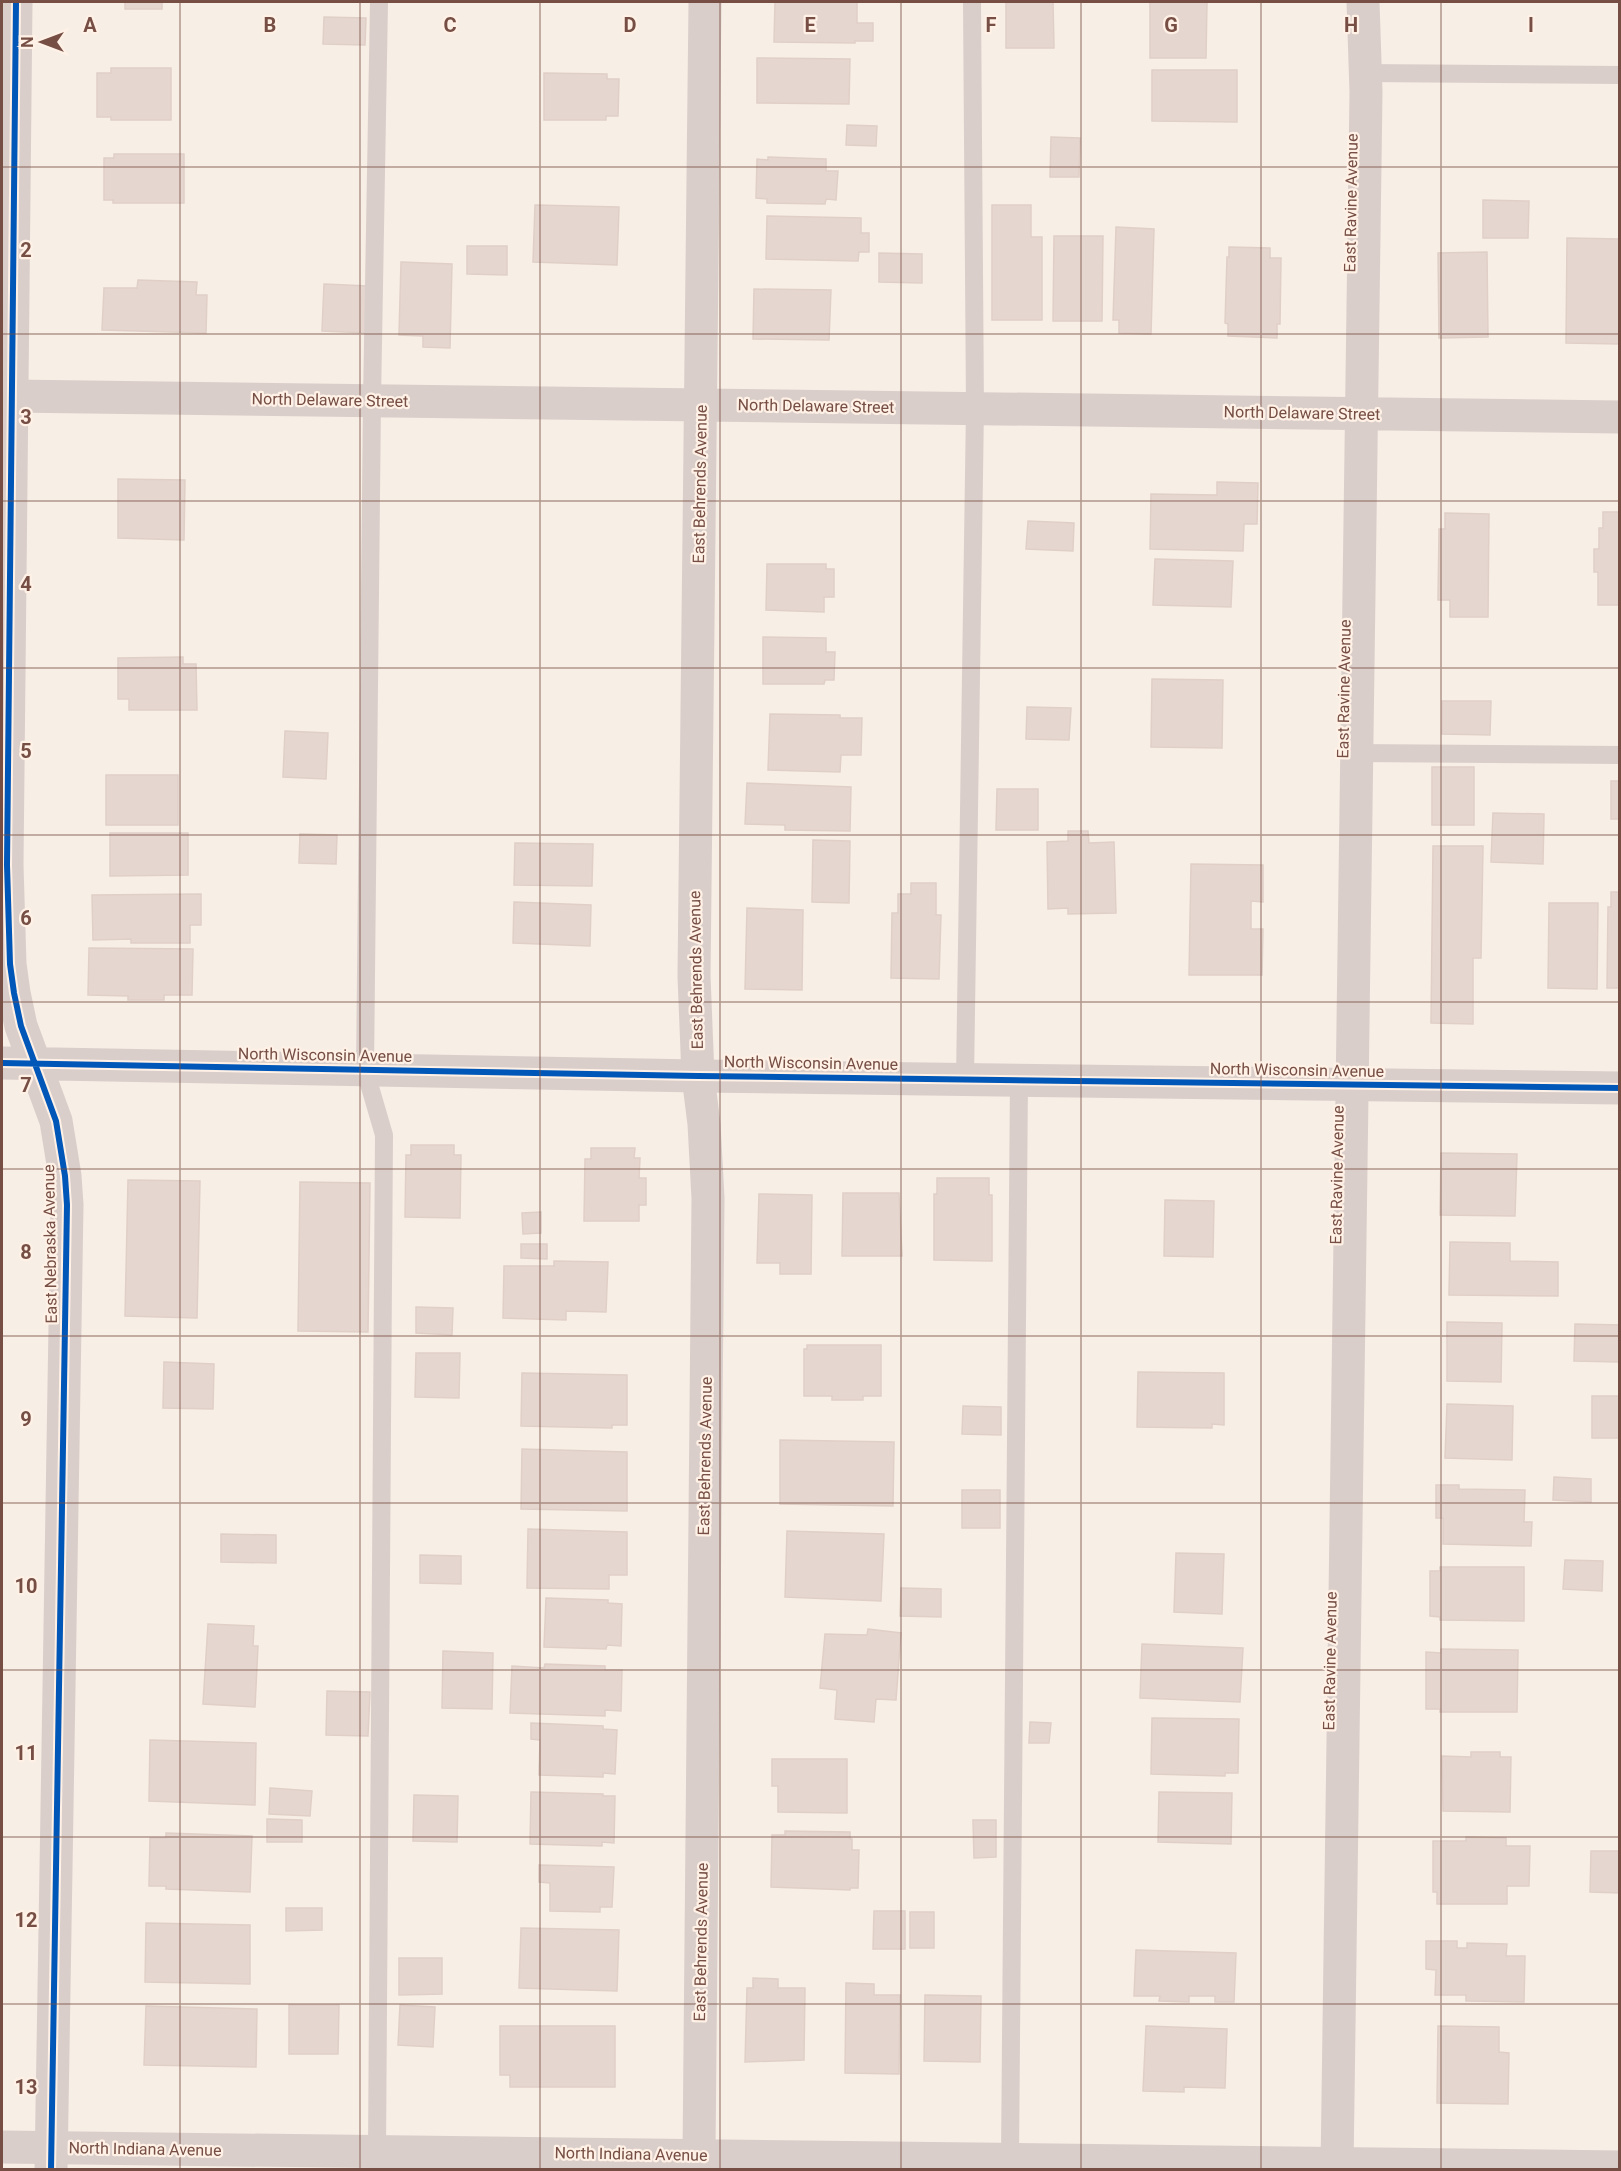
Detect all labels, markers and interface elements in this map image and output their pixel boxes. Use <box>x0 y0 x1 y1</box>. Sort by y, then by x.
north arrow <box>12 12 72 72</box>
text: A <box>83 13 97 37</box>
text: B <box>264 13 276 37</box>
text: C <box>443 13 457 37</box>
text: D <box>624 13 637 37</box>
text: E <box>804 13 816 37</box>
text: F <box>986 13 997 37</box>
text: G <box>1164 13 1178 37</box>
text: H <box>1344 13 1358 37</box>
text: I <box>1528 13 1534 37</box>
text: N <box>18 36 37 48</box>
street label: East Ravine Avenue <box>1340 133 1362 273</box>
text: 2 <box>20 238 32 262</box>
street label: North Delaware Street <box>252 389 408 411</box>
street label: North Delaware Street <box>738 395 894 417</box>
street label: North Delaware Street <box>1224 402 1380 424</box>
text: 3 <box>20 405 32 429</box>
street label: East Behrends Avenue <box>689 405 711 563</box>
text: 4 <box>20 572 32 596</box>
street label: East Ravine Avenue <box>1333 619 1355 759</box>
text: 5 <box>20 739 32 763</box>
street label: East Behrends Avenue <box>685 891 707 1049</box>
text: 6 <box>20 906 32 930</box>
street label: North Wisconsin Avenue <box>238 1044 412 1066</box>
street label: North Wisconsin Avenue <box>724 1052 898 1074</box>
street label: North Wisconsin Avenue <box>1210 1059 1384 1081</box>
text: 7 <box>20 1073 32 1097</box>
street label: East Ravine Avenue <box>1326 1105 1348 1245</box>
street label: East Nebraska Avenue <box>39 1164 61 1324</box>
text: 8 <box>20 1240 32 1264</box>
street label: East Behrends Avenue <box>694 1377 716 1535</box>
text: 9 <box>20 1407 32 1431</box>
text: 10 <box>15 1574 37 1598</box>
street label: East Ravine Avenue <box>1319 1591 1341 1731</box>
text: 11 <box>15 1741 37 1765</box>
street label: East Behrends Avenue <box>690 1863 712 2021</box>
text: 12 <box>15 1908 37 1932</box>
text: 13 <box>15 2075 37 2099</box>
street label: North Indiana Avenue <box>68 2138 222 2160</box>
street label: North Indiana Avenue <box>554 2143 708 2165</box>

